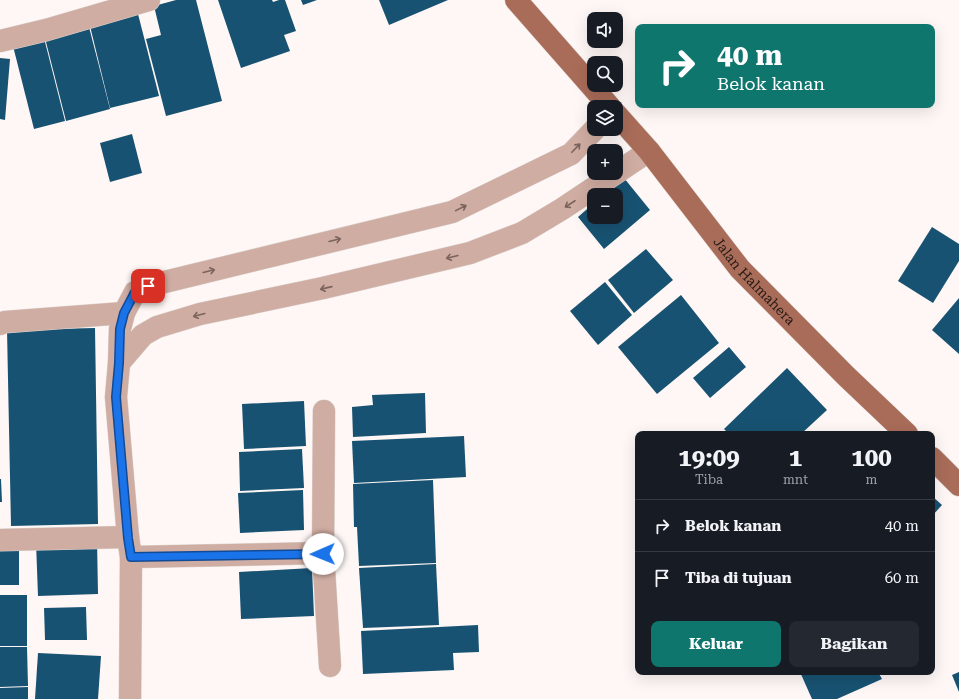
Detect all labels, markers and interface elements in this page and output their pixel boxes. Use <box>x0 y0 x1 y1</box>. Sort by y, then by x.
map controls <box>587 12 623 224</box>
button: sound <box>587 12 623 48</box>
text: 40 m <box>717 39 782 72</box>
icon: right <box>651 40 703 92</box>
button: search <box>587 56 623 92</box>
text: Belok kanan <box>717 73 825 94</box>
button: layers <box>587 100 623 136</box>
one-way arrow <box>571 143 581 153</box>
button: + <box>587 144 623 180</box>
button: − <box>587 188 623 224</box>
one-way arrow <box>564 200 576 208</box>
one-way arrow <box>455 204 467 211</box>
street label: Jalan Halmahera <box>710 234 799 328</box>
one-way arrow <box>328 236 341 244</box>
one-way arrow <box>446 254 459 262</box>
one-way arrow <box>202 267 215 274</box>
pin <box>131 269 165 303</box>
icon: arrive <box>137 275 159 297</box>
one-way arrow <box>320 284 333 292</box>
one-way arrow <box>193 311 206 319</box>
text: 19:09 <box>678 444 740 472</box>
text: 1 <box>789 444 802 472</box>
text: 100 <box>851 444 892 472</box>
text: Tiba <box>695 472 723 487</box>
text: mnt <box>783 472 808 487</box>
text: m <box>866 472 877 487</box>
icon: right <box>651 515 673 537</box>
text: Belok kanan <box>685 517 781 535</box>
text: 40 m <box>885 517 919 535</box>
position arrow <box>302 533 344 575</box>
icon: arrive <box>651 567 673 589</box>
text: Tiba di tujuan <box>685 569 792 587</box>
text: 60 m <box>885 569 919 587</box>
button: Keluar <box>651 621 781 667</box>
button: Bagikan <box>789 621 919 667</box>

